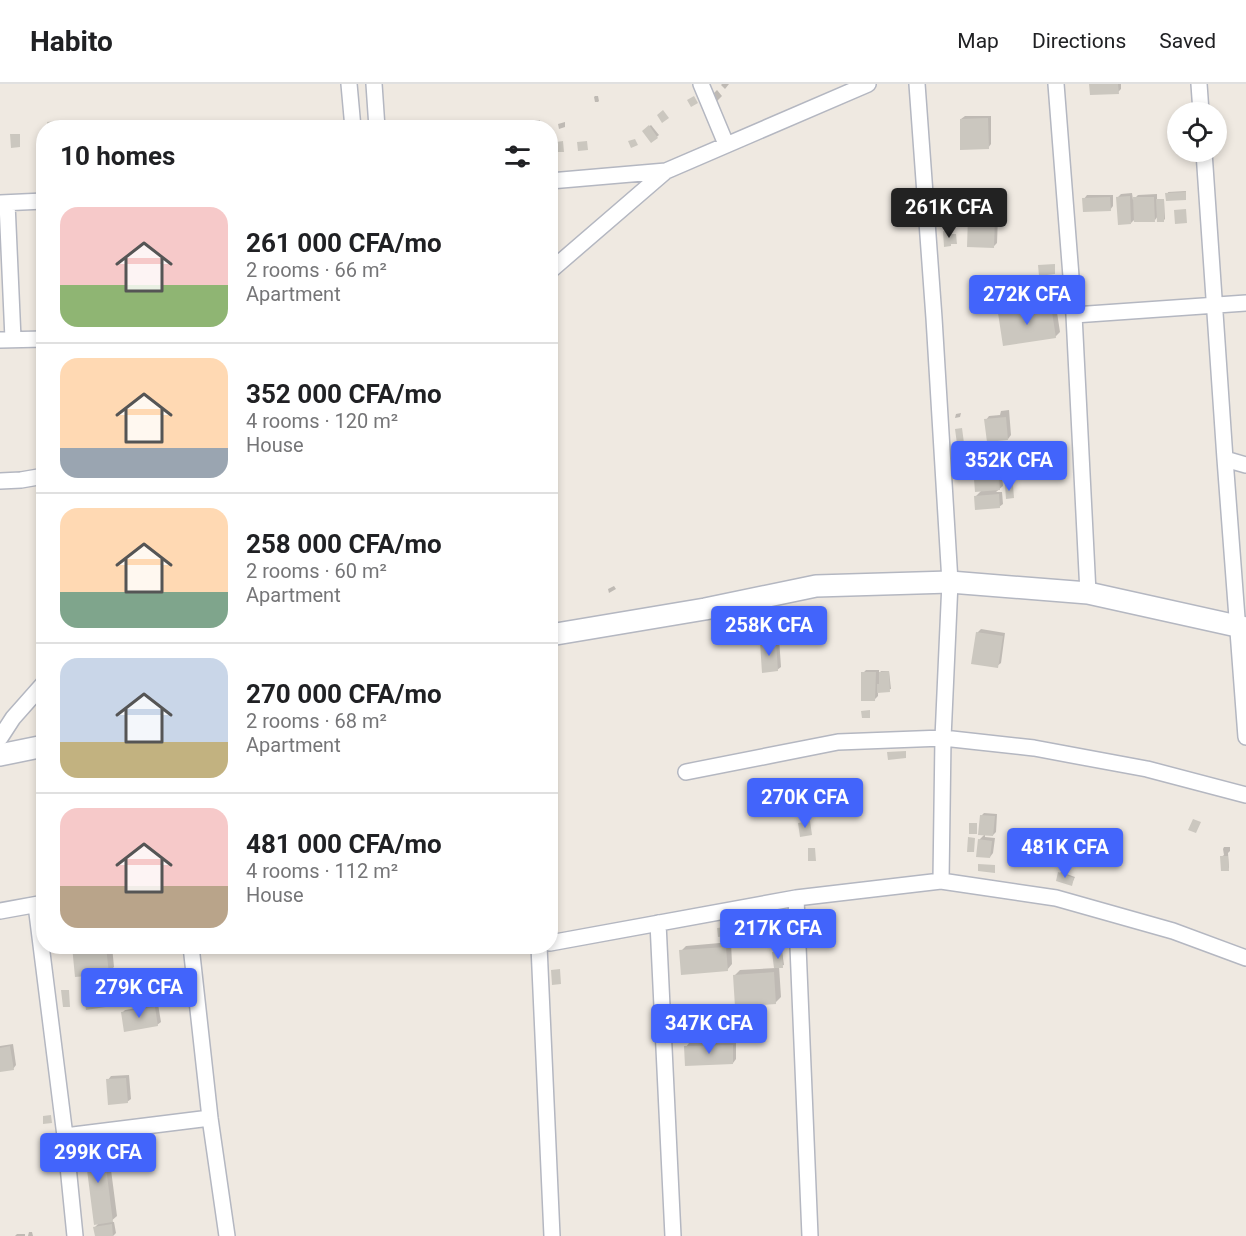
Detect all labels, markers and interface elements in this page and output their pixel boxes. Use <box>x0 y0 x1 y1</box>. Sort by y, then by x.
text: Habito <box>30 25 113 58</box>
text: Map <box>957 29 999 53</box>
text: Directions <box>1032 29 1126 53</box>
text: Saved <box>1159 29 1216 53</box>
map controls <box>1167 102 1227 162</box>
button: locate <box>1167 102 1227 162</box>
icon: filters <box>501 140 534 173</box>
text: 10 homes <box>60 141 175 171</box>
pin: 261K CFA <box>887 188 1011 239</box>
text: 261K CFA <box>905 195 993 219</box>
text: 261 000 CFA/mo <box>246 228 442 258</box>
icon: home <box>108 231 180 303</box>
text: 2 rooms · 66 m² <box>246 258 387 282</box>
pin: 272K CFA <box>965 275 1089 326</box>
text: Apartment <box>246 282 341 306</box>
text: 272K CFA <box>983 282 1071 306</box>
text: 352 000 CFA/mo <box>246 379 442 409</box>
icon: home <box>108 382 180 454</box>
text: 4 rooms · 120 m² <box>246 409 398 433</box>
text: House <box>246 433 304 457</box>
pin: 352K CFA <box>947 441 1071 492</box>
text: 352K CFA <box>965 448 1053 472</box>
text: 258 000 CFA/mo <box>246 529 442 559</box>
icon: home <box>108 532 180 604</box>
text: 2 rooms · 60 m² <box>246 559 387 583</box>
text: Apartment <box>246 583 341 607</box>
pin: 258K CFA <box>707 606 831 657</box>
text: 258K CFA <box>725 613 813 637</box>
text: 270 000 CFA/mo <box>246 679 442 709</box>
icon: home <box>108 682 180 754</box>
text: 2 rooms · 68 m² <box>246 709 387 733</box>
text: Apartment <box>246 733 341 757</box>
pin: 270K CFA <box>743 778 867 829</box>
text: 270K CFA <box>761 785 849 809</box>
pin: 481K CFA <box>1003 828 1127 879</box>
text: 481 000 CFA/mo <box>246 829 442 859</box>
icon: home <box>108 832 180 904</box>
text: 481K CFA <box>1021 835 1109 859</box>
text: 4 rooms · 112 m² <box>246 859 398 883</box>
text: House <box>246 883 304 907</box>
pin: 217K CFA <box>716 909 840 960</box>
text: 217K CFA <box>734 916 822 940</box>
pin: 279K CFA <box>77 968 201 1019</box>
text: 279K CFA <box>95 975 183 999</box>
pin: 347K CFA <box>647 1004 771 1055</box>
text: 347K CFA <box>665 1011 753 1035</box>
pin: 299K CFA <box>36 1133 160 1184</box>
text: 299K CFA <box>54 1140 142 1164</box>

